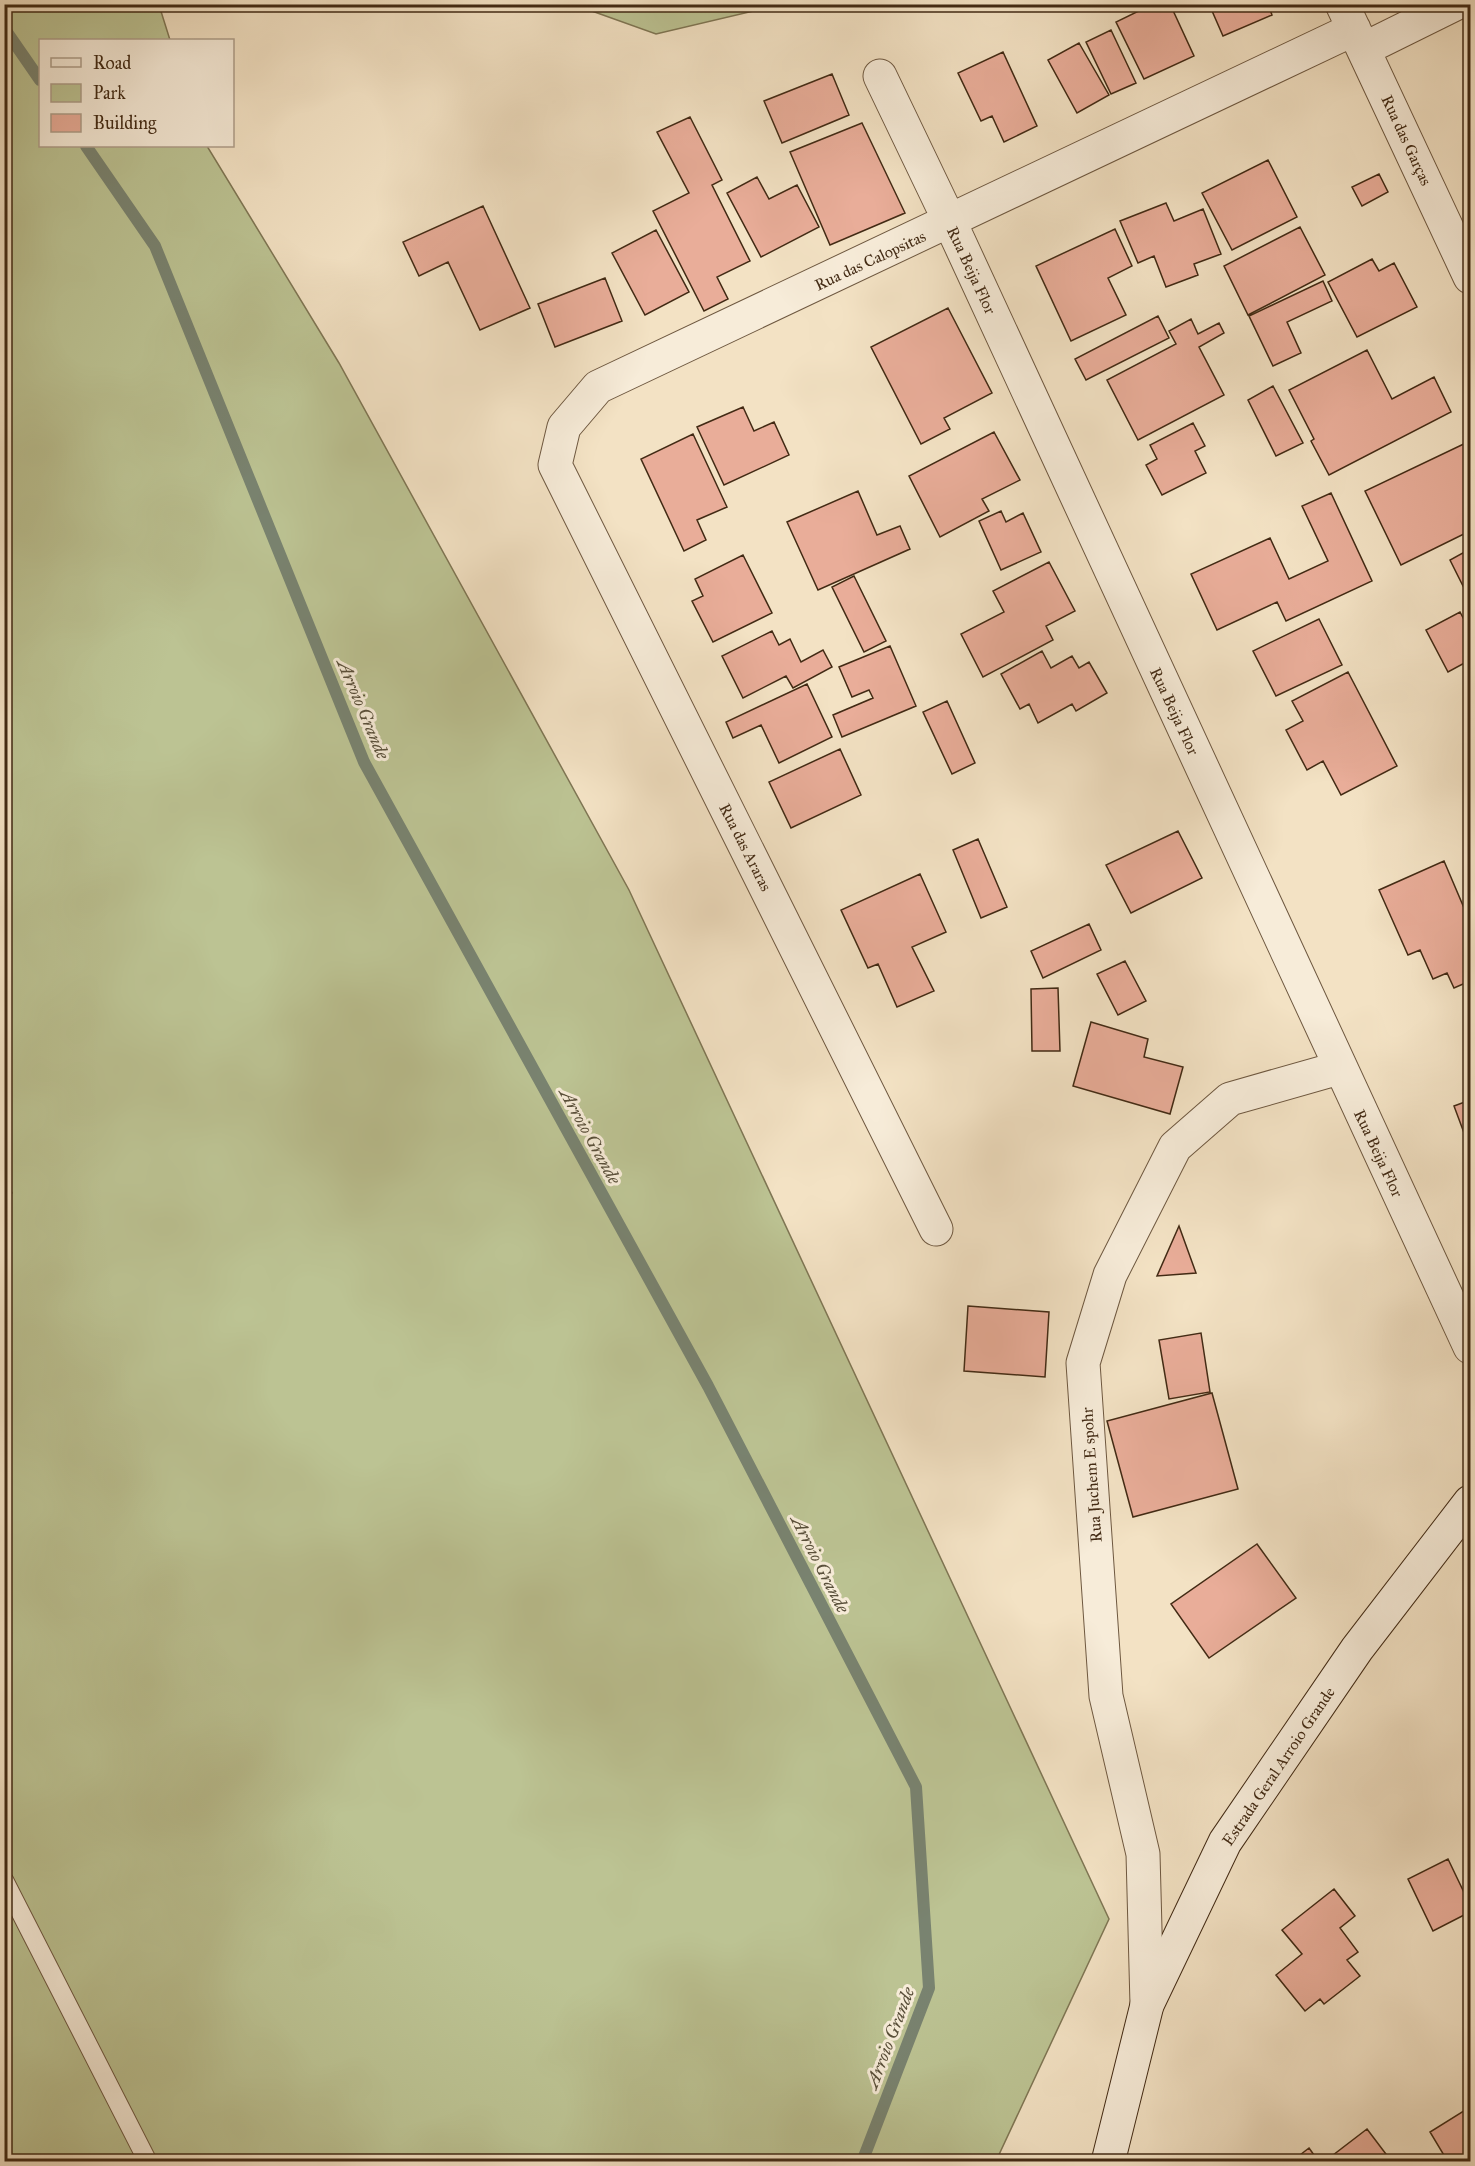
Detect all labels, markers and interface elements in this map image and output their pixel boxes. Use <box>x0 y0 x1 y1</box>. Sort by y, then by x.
legend <box>39 39 234 147</box>
text: Road <box>93 52 131 74</box>
text: Park <box>93 82 126 104</box>
street label: Rua das Garças <box>1377 92 1436 189</box>
text: Building <box>93 112 157 135</box>
street label: Rua Beija Flor <box>943 223 1000 317</box>
street label: Rua das Calopsitas <box>812 226 929 295</box>
water label: Arroio Grande <box>331 654 394 764</box>
street label: Rua Beija Flor <box>1146 664 1203 758</box>
street label: Rua das Araras <box>715 800 776 894</box>
water label: Arroio Grande <box>554 1082 626 1189</box>
street label: Rua Beija Flor <box>1350 1106 1407 1200</box>
street label: Rua Juchem E spohr <box>1077 1407 1107 1543</box>
water label: Arroio Grande <box>785 1510 855 1618</box>
street label: Estrada Geral Arroio Grande <box>1218 1683 1339 1849</box>
water label: Arroio Grande <box>860 1983 920 2094</box>

